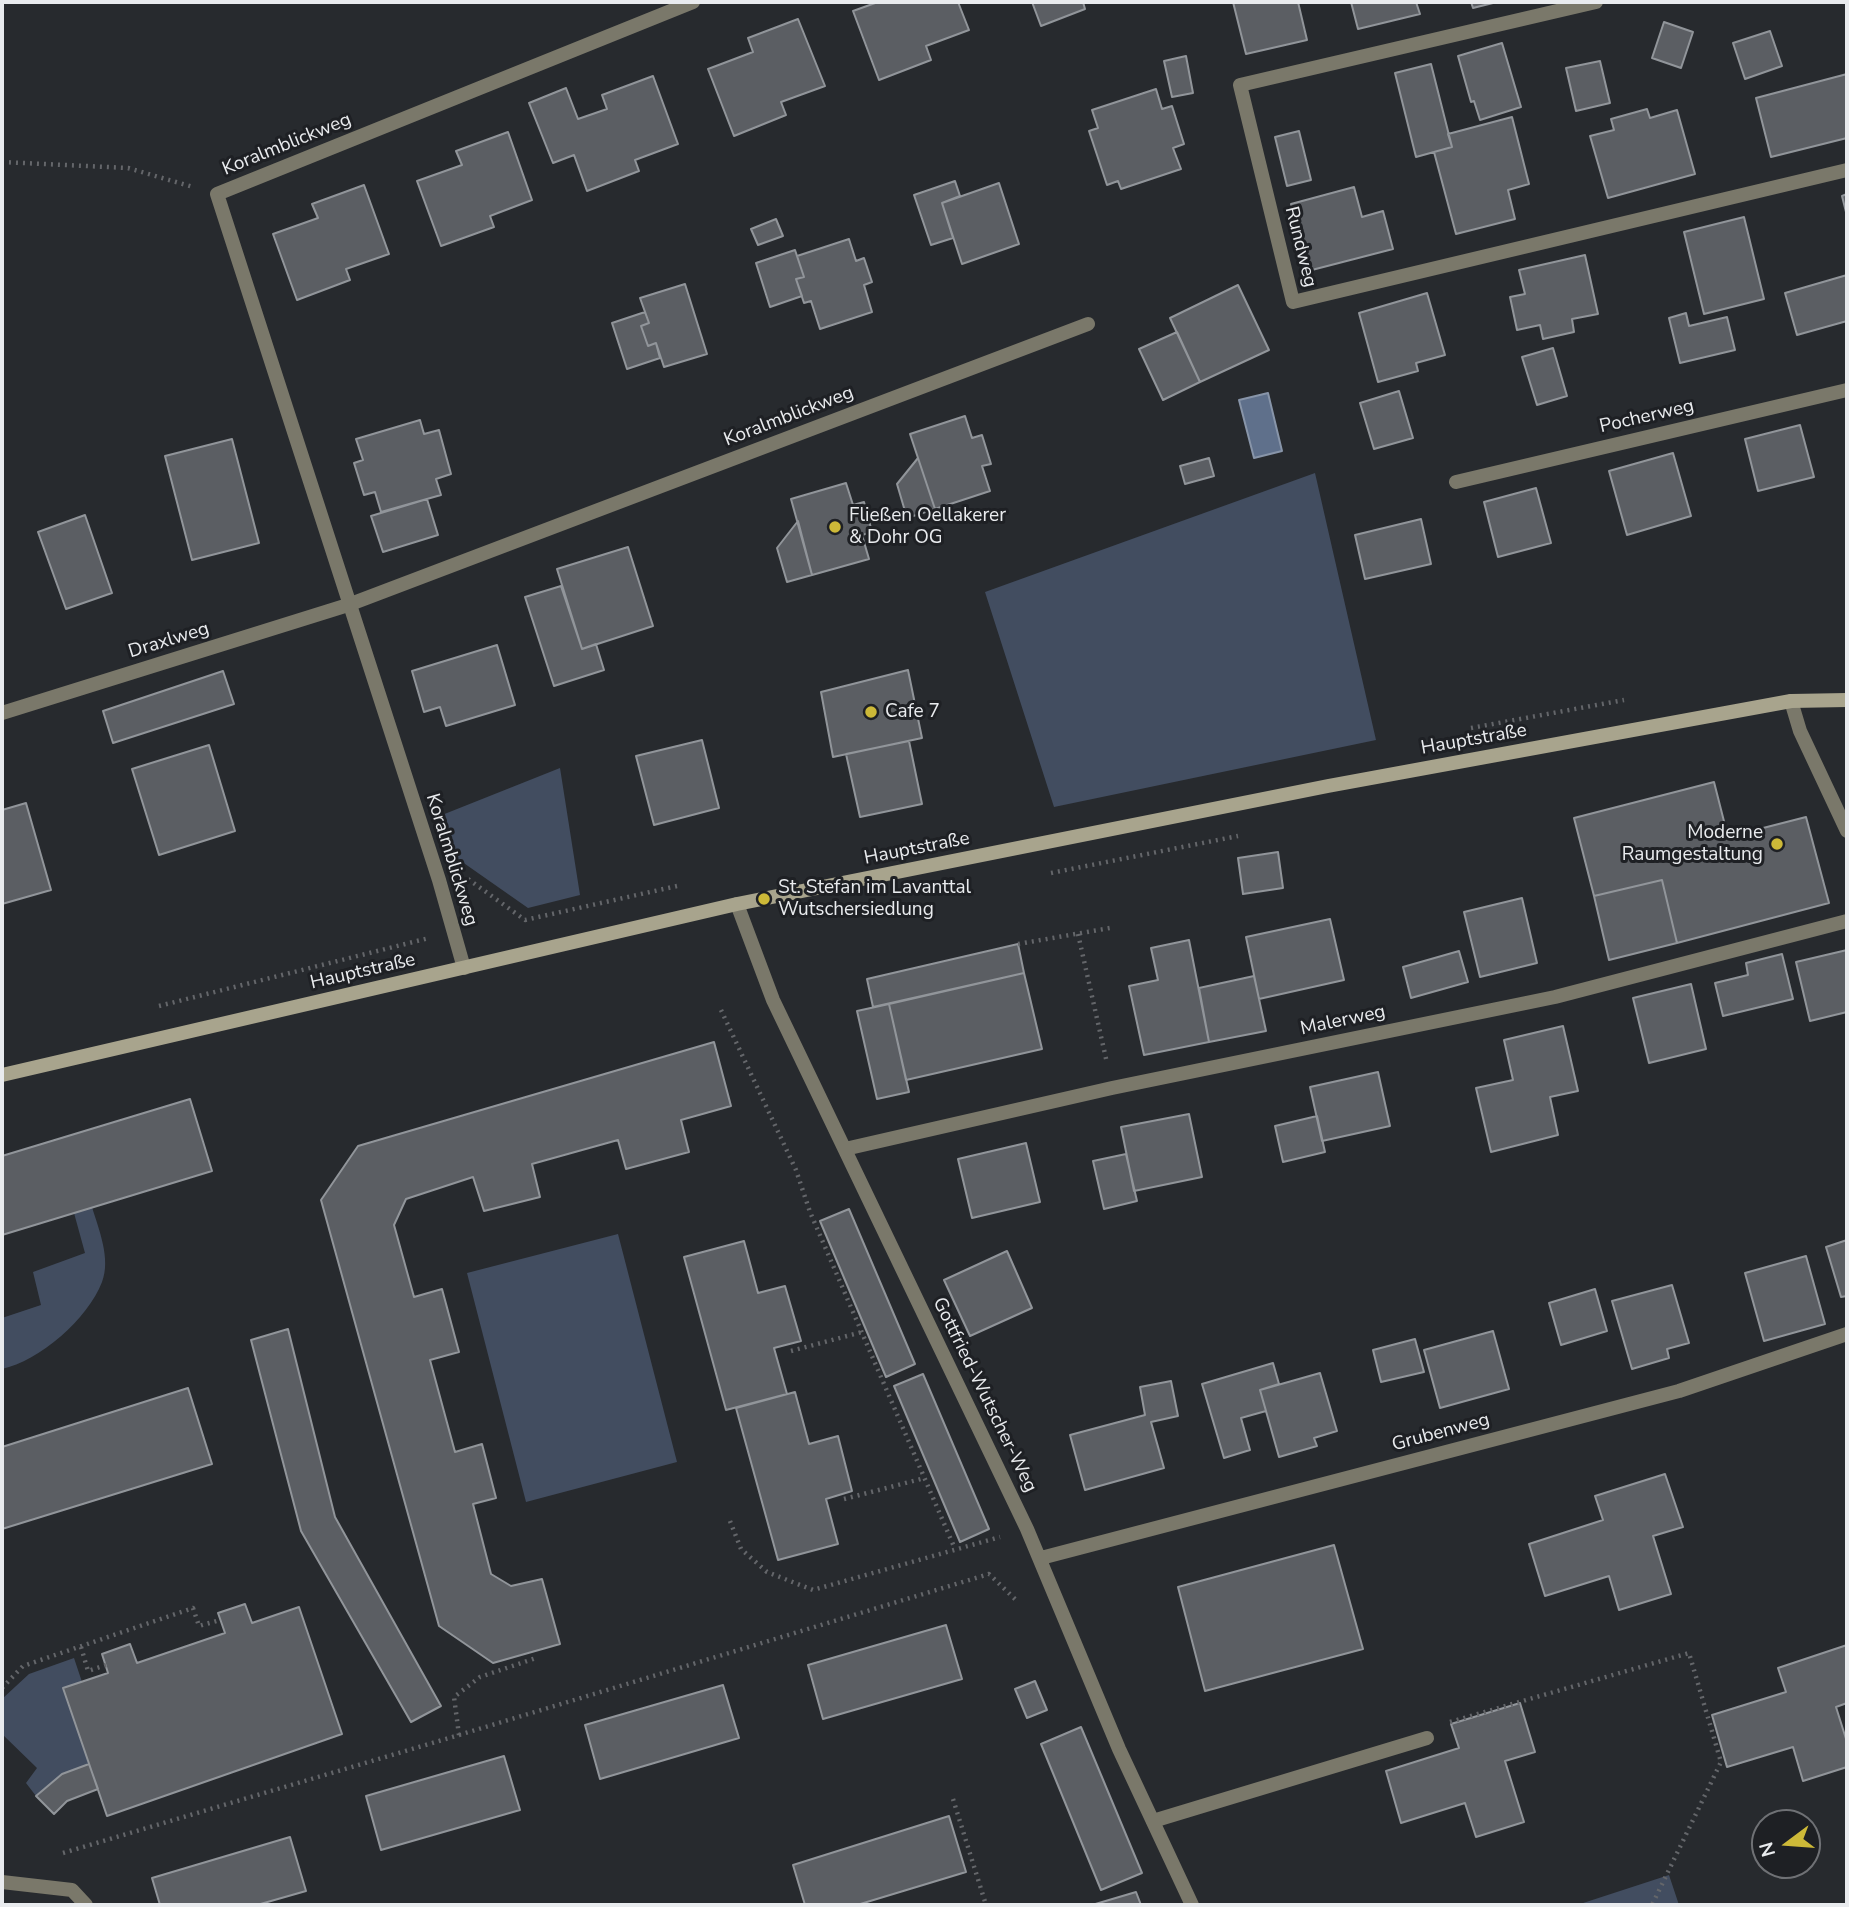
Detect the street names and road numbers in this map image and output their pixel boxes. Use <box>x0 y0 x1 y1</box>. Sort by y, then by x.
street label: Koralmblickweg <box>219 109 355 181</box>
street label: Rundweg <box>1279 204 1321 290</box>
street label: Koralmblickweg <box>721 382 857 452</box>
street label: Pocherweg <box>1598 395 1696 439</box>
street label: Draxlweg <box>126 618 212 664</box>
street label: Hauptstraße <box>1419 719 1529 761</box>
street label: Koralmblickweg <box>420 791 482 929</box>
street label: Hauptstraße <box>862 828 972 870</box>
street label: Hauptstraße <box>308 949 418 995</box>
street label: Malerweg <box>1298 1001 1388 1041</box>
street label: Gottfried-Wutscher-Weg <box>927 1294 1041 1496</box>
street label: Grubenweg <box>1390 1409 1492 1457</box>

